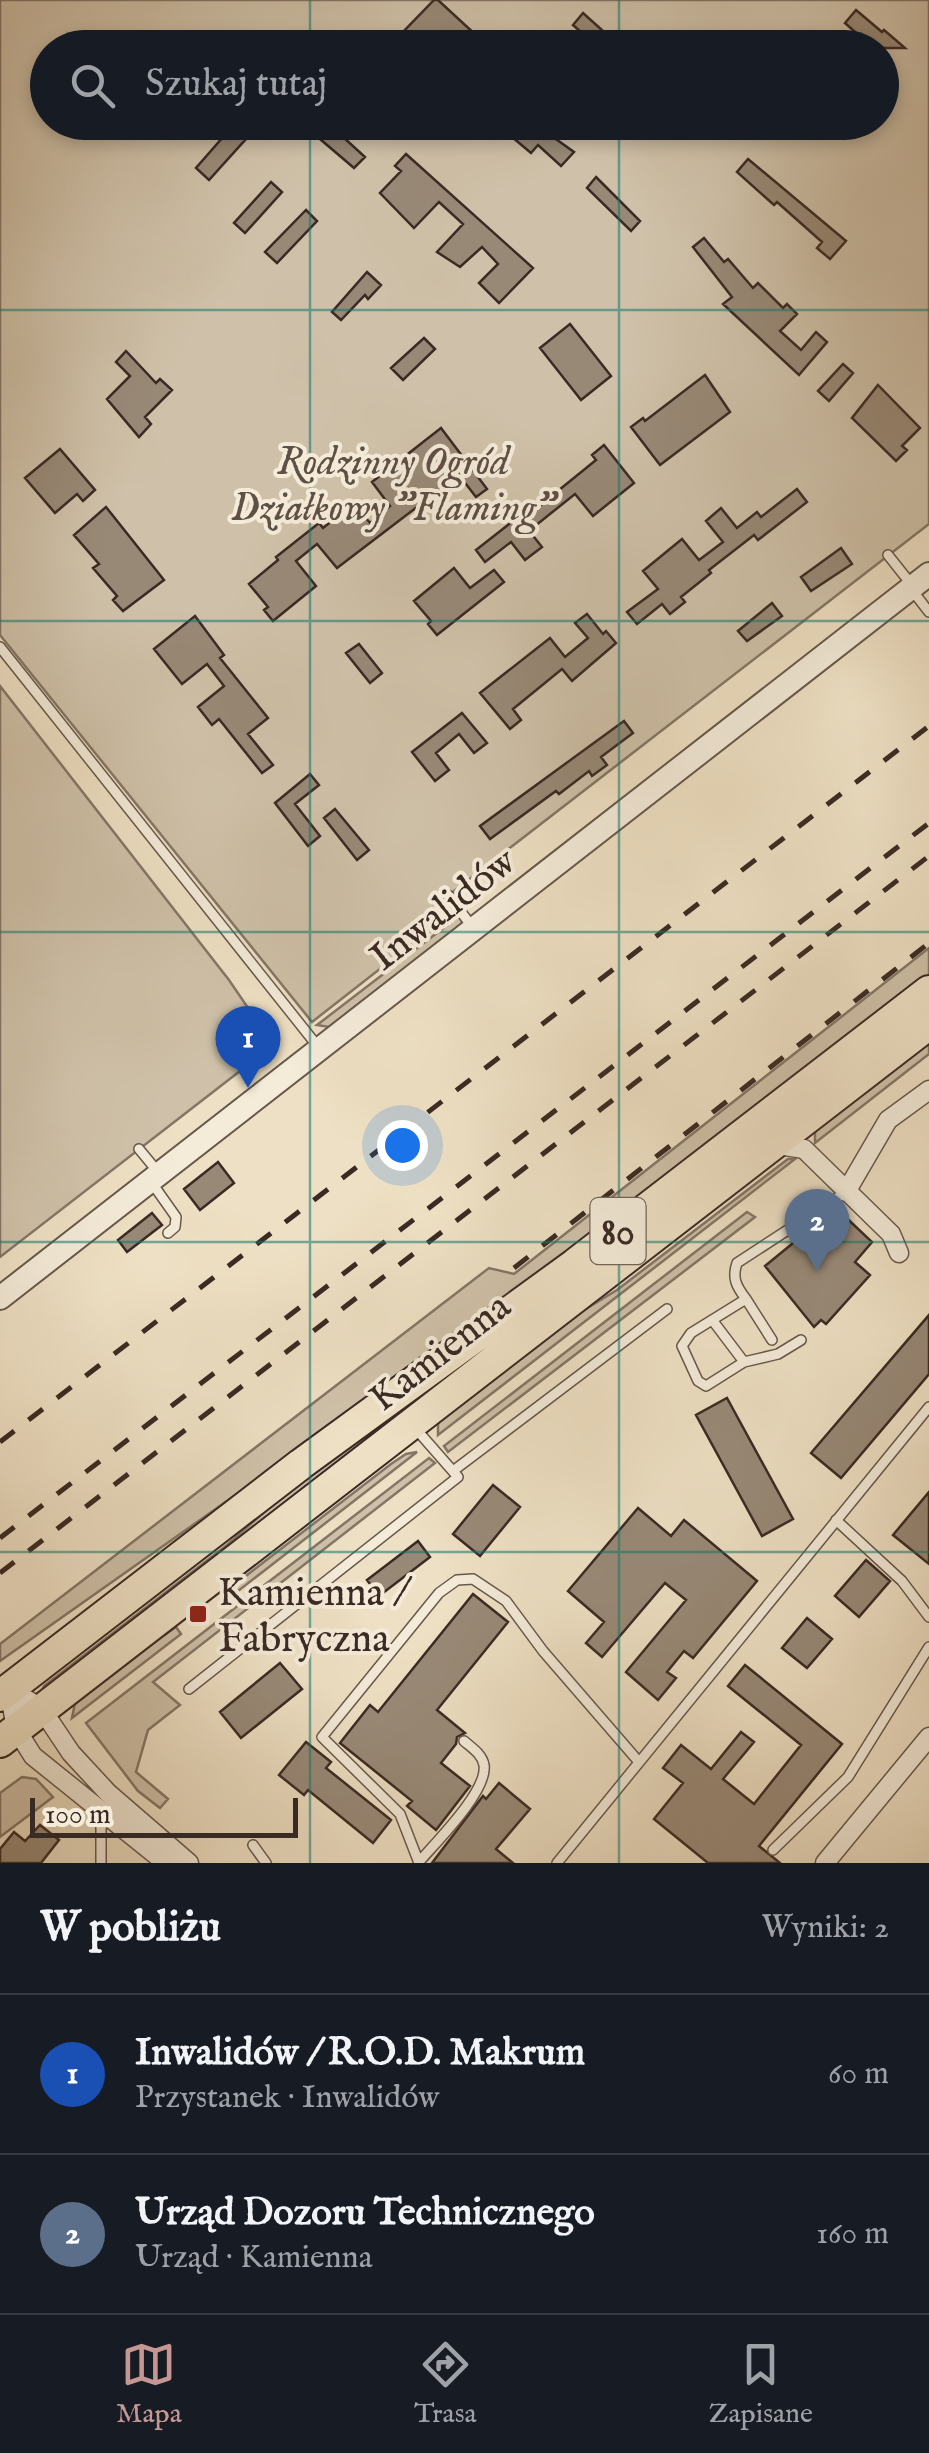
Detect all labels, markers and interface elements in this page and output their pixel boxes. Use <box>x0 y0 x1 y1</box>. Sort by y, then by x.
search box <box>30 30 899 140</box>
icon: search <box>65 58 120 113</box>
text: Szukaj tutaj <box>145 61 327 109</box>
park label: Rodzinny Ogród Działkowy "Flaming" <box>231 438 560 535</box>
street label: Inwalidów <box>361 837 528 984</box>
pin: 1 <box>216 1006 280 1088</box>
your location <box>377 1120 428 1171</box>
pin: 2 <box>784 1188 850 1271</box>
road number: 80 <box>590 1198 646 1264</box>
street label: Kamienna <box>360 1282 523 1425</box>
place label: Kamienna / Fabryczna <box>218 1569 413 1666</box>
marker: Kamienna / Fabryczna <box>187 1603 209 1625</box>
scale bar <box>30 1793 298 1838</box>
text: 100 m <box>45 1798 111 1833</box>
text: W pobliżu <box>40 1902 221 1955</box>
text: Wyniki: 2 <box>761 1908 889 1949</box>
text: Inwalidów / R.O.D. Makrum <box>135 2030 585 2078</box>
text: 1 <box>67 2054 78 2095</box>
text: 60 m <box>828 2054 889 2095</box>
text: Przystanek · Inwalidów <box>135 2078 439 2119</box>
text: Urząd Dozoru Technicznego <box>135 2190 595 2238</box>
text: 2 <box>65 2214 80 2255</box>
text: 160 m <box>816 2214 889 2255</box>
text: Urząd · Kamienna <box>135 2238 372 2279</box>
tab: Mapa <box>116 2337 182 2432</box>
tab: Trasa <box>414 2337 477 2432</box>
tab: Zapisane <box>709 2337 813 2432</box>

